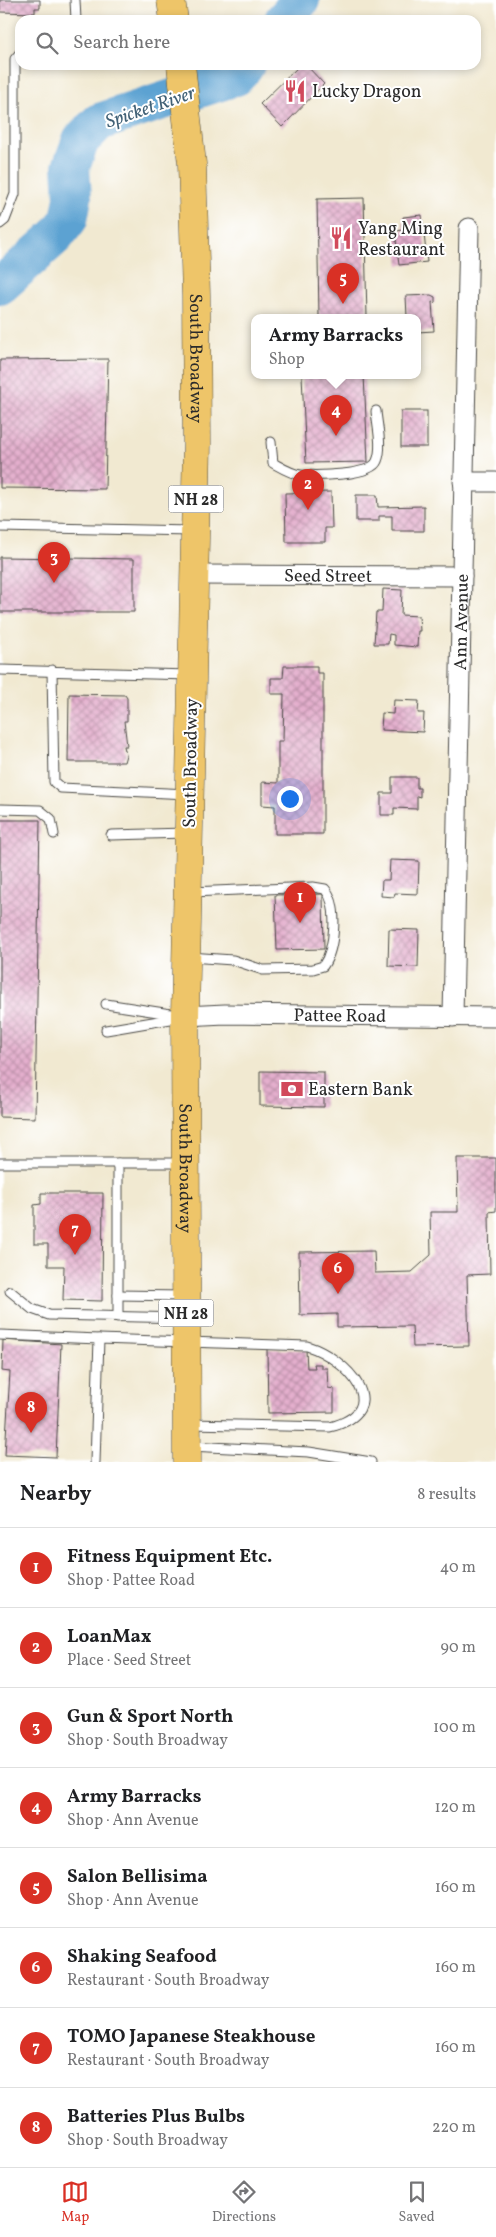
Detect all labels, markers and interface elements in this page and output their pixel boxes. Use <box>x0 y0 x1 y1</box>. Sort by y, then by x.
search box <box>15 15 481 70</box>
icon: search <box>33 29 61 57</box>
text: Search here <box>73 30 170 56</box>
restaurant icon: Lucky Dragon <box>282 78 308 104</box>
water label: Spicket River <box>102 80 200 135</box>
place label: Lucky Dragon <box>312 80 422 105</box>
place label: Yang Ming Restaurant <box>358 217 445 263</box>
restaurant icon: Yang Ming Restaurant <box>328 225 354 251</box>
pin: 5 <box>327 263 359 304</box>
street label: South Broadway <box>182 293 208 424</box>
popup <box>251 314 421 379</box>
text: Army Barracks <box>269 323 403 349</box>
text: Shop <box>269 349 305 371</box>
pin: 4 <box>320 395 352 436</box>
pin: 2 <box>292 469 324 510</box>
road number: NH 28 <box>168 486 224 512</box>
pin: 3 <box>38 542 70 583</box>
street label: Seed Street <box>284 564 372 590</box>
street label: Ann Avenue <box>449 574 476 671</box>
street label: South Broadway <box>178 698 205 828</box>
your location <box>277 786 303 812</box>
pin: 1 <box>284 882 316 923</box>
street label: Pattee Road <box>293 1004 386 1030</box>
bank icon: Eastern Bank <box>279 1076 305 1102</box>
place label: Eastern Bank <box>308 1078 413 1103</box>
street label: South Broadway <box>171 1103 197 1233</box>
pin: 7 <box>59 1214 91 1255</box>
pin: 6 <box>322 1253 354 1294</box>
road number: NH 28 <box>158 1300 214 1326</box>
pin: 8 <box>15 1392 47 1433</box>
text: Nearby <box>20 1480 91 1509</box>
text: 8 results <box>417 1484 476 1506</box>
text: Fitness Equipment Etc. <box>67 1544 272 1570</box>
text: 1 <box>33 1557 39 1579</box>
text: 40 m <box>440 1557 476 1579</box>
text: Shop · Pattee Road <box>67 1570 195 1592</box>
text: LoanMax <box>67 1624 152 1650</box>
text: 2 <box>32 1637 40 1659</box>
text: 90 m <box>440 1637 476 1659</box>
text: Place · Seed Street <box>67 1650 191 1672</box>
text: Gun & Sport North <box>67 1704 233 1730</box>
text: 3 <box>32 1717 40 1739</box>
text: 100 m <box>433 1717 476 1739</box>
text: Shop · South Broadway <box>67 1730 228 1752</box>
text: Army Barracks <box>67 1784 202 1810</box>
text: 4 <box>31 1797 41 1819</box>
text: 120 m <box>434 1797 476 1819</box>
text: Shop · Ann Avenue <box>67 1810 199 1832</box>
text: Salon Bellisima <box>67 1864 208 1890</box>
text: 5 <box>32 1877 40 1899</box>
text: 160 m <box>435 1877 476 1899</box>
text: Shop · Ann Avenue <box>67 1890 199 1912</box>
text: Shaking Seafood <box>67 1944 217 1970</box>
text: 6 <box>32 1957 40 1979</box>
text: 160 m <box>435 1957 476 1979</box>
text: Restaurant · South Broadway <box>67 1970 269 1992</box>
text: TOMO Japanese Steakhouse <box>67 2024 315 2050</box>
text: 7 <box>32 2037 40 2059</box>
text: 160 m <box>435 2037 476 2059</box>
text: Restaurant · South Broadway <box>67 2050 269 2072</box>
text: Batteries Plus Bulbs <box>67 2104 245 2130</box>
text: 8 <box>32 2117 40 2139</box>
text: 220 m <box>432 2117 476 2139</box>
text: Shop · South Broadway <box>67 2130 228 2152</box>
tab: Map <box>61 2178 89 2227</box>
tab: Directions <box>212 2178 276 2227</box>
tab: Saved <box>399 2178 435 2227</box>

